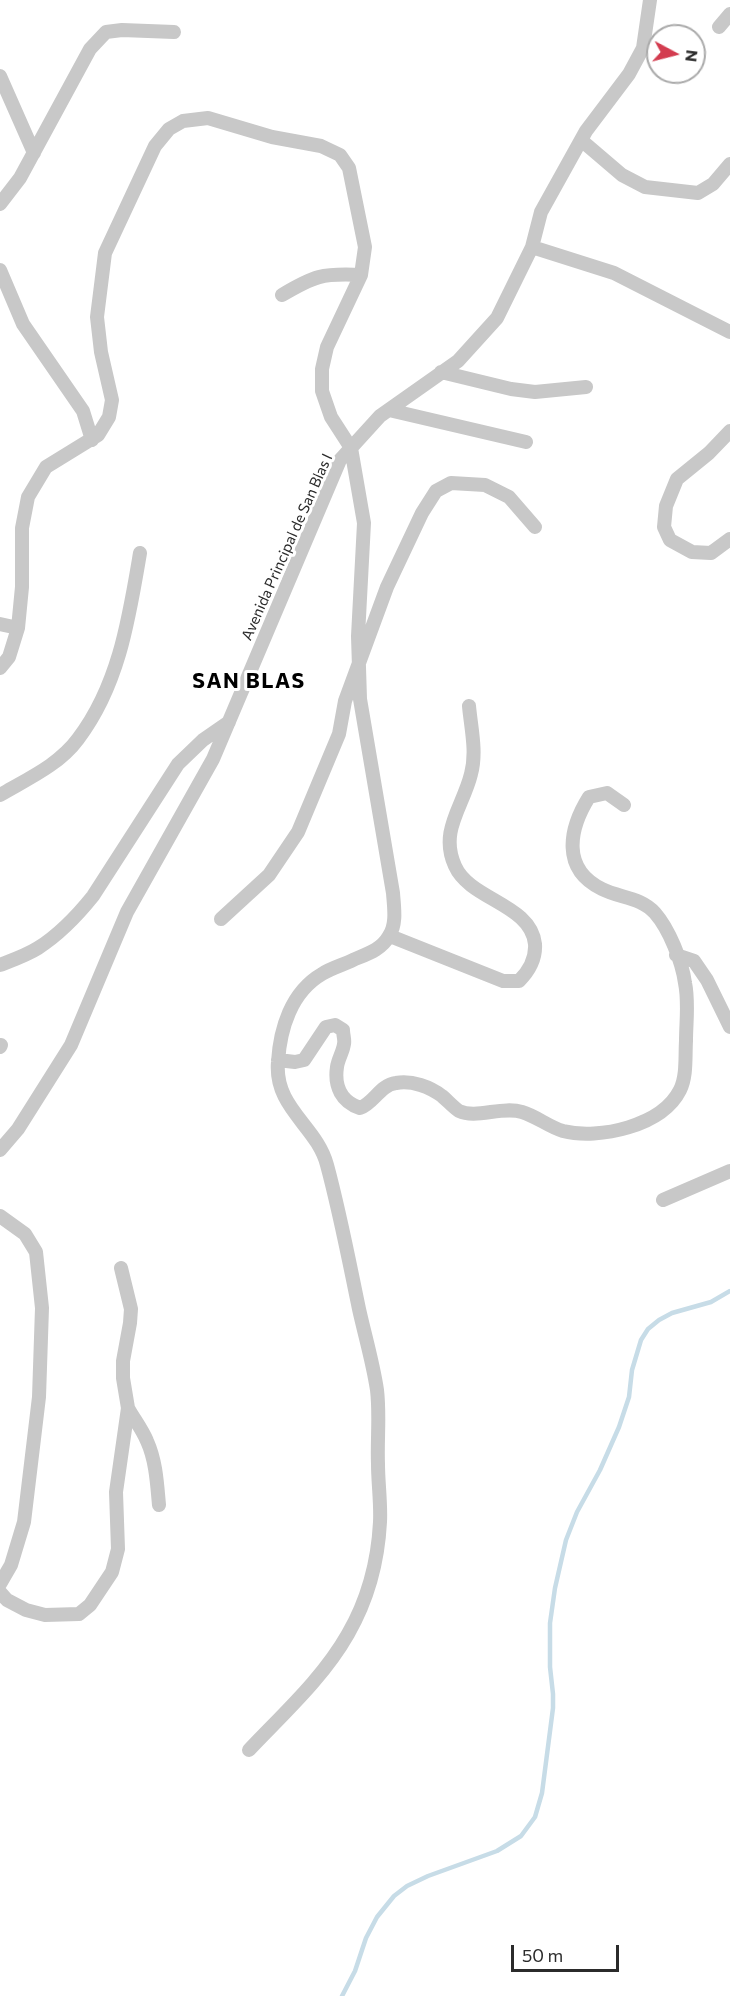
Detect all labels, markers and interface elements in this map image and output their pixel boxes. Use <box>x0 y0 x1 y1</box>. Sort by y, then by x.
north arrow <box>646 24 706 84</box>
text: N <box>682 49 703 63</box>
street label: Avenida Principal de San Blas I <box>238 451 336 643</box>
district label: SAN BLAS <box>192 668 306 694</box>
scale bar <box>514 1933 622 1971</box>
text: 50 m <box>522 1944 563 1966</box>

